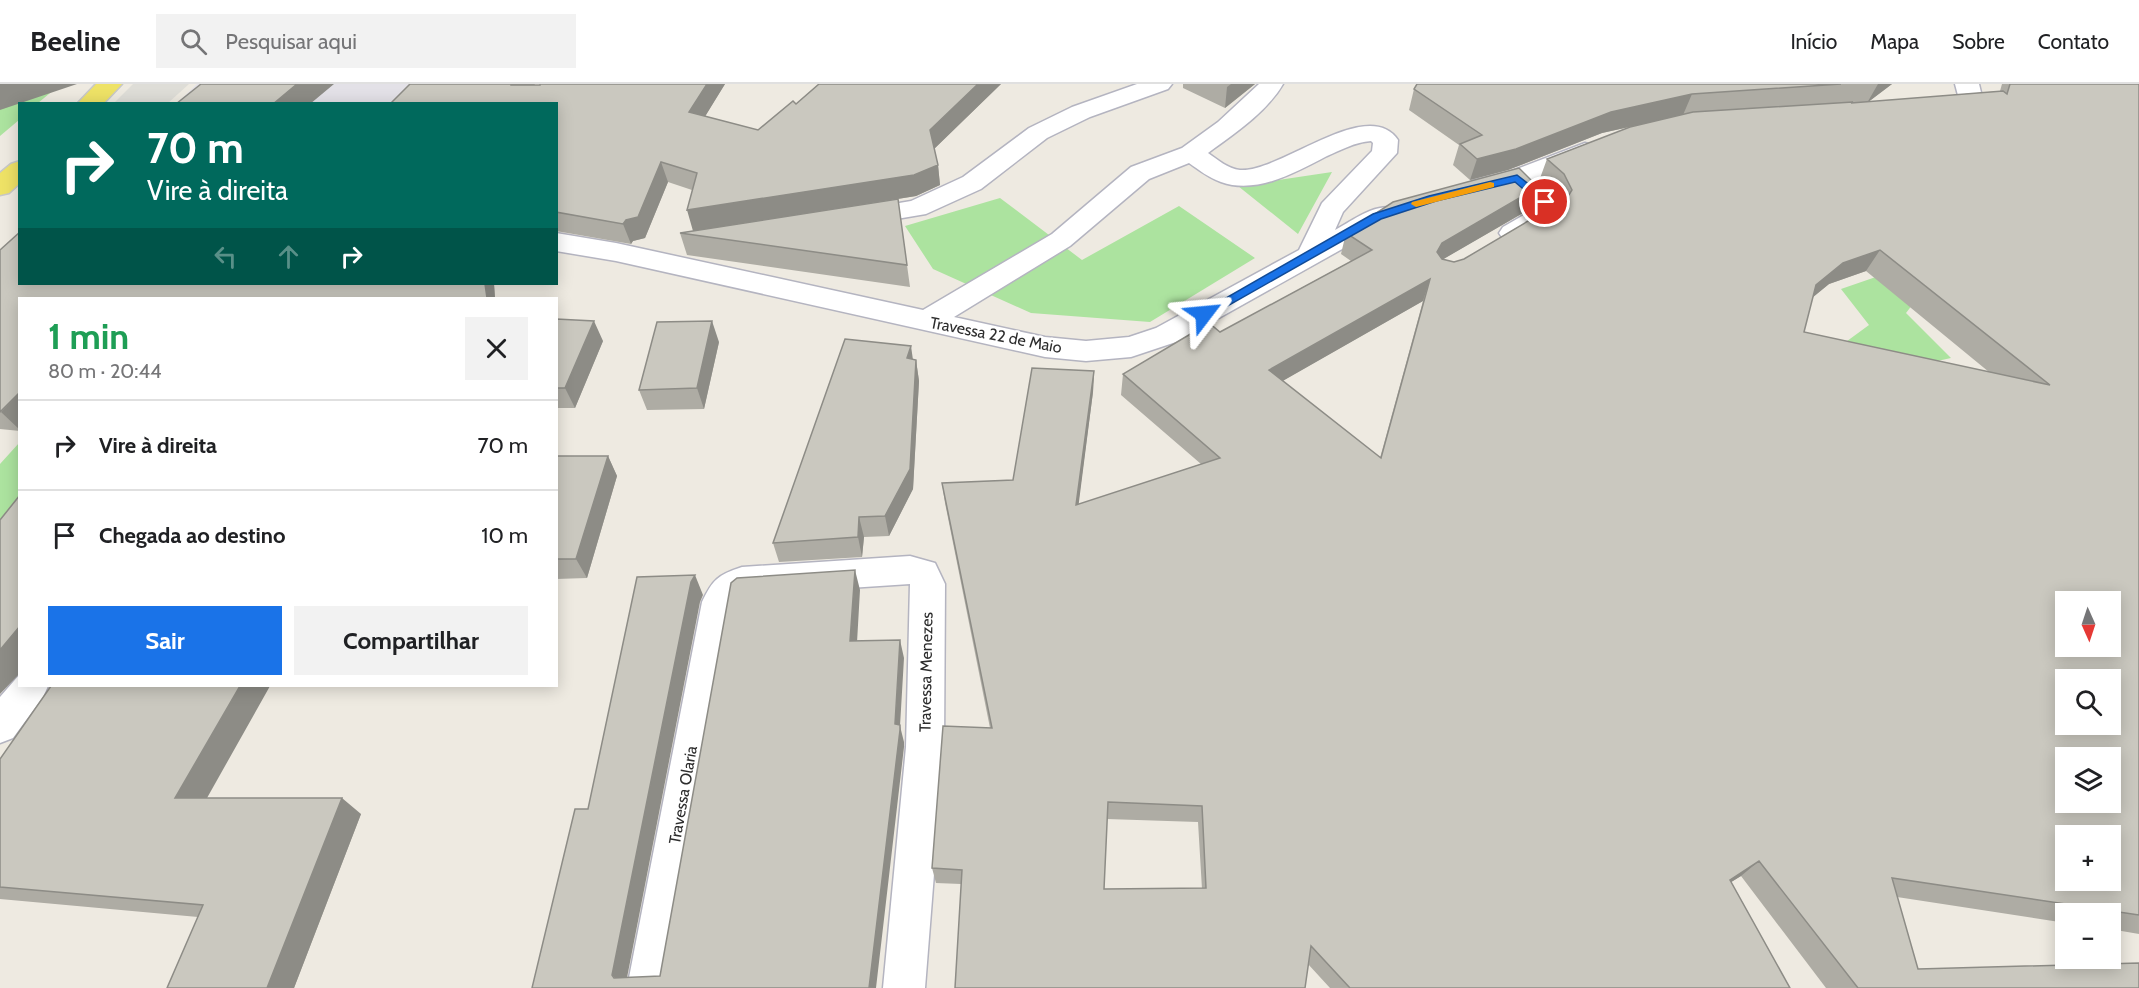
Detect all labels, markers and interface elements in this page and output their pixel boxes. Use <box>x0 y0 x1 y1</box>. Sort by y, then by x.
search box <box>156 14 576 68</box>
text: Beeline <box>30 24 120 58</box>
icon: search <box>177 25 210 58</box>
text: Pesquisar aqui <box>225 28 357 55</box>
text: Início <box>1790 29 1837 54</box>
text: Mapa <box>1870 29 1919 54</box>
text: Sobre <box>1952 29 2005 54</box>
text: Contato <box>2038 29 2109 54</box>
text: 70 m <box>147 122 244 174</box>
icon: right <box>48 126 126 204</box>
text: Vire à direita <box>147 174 288 207</box>
pin <box>1519 176 1570 227</box>
icon: arrive <box>1528 185 1561 218</box>
icon: left <box>209 240 242 273</box>
icon: ahead <box>272 240 305 273</box>
icon: right <box>335 240 368 273</box>
position arrow <box>1172 282 1236 346</box>
street label: Travessa 22 de Maio <box>929 313 1064 357</box>
text: 1 min <box>48 314 129 358</box>
button: close <box>465 317 528 380</box>
text: 80 m · 20:44 <box>48 359 162 383</box>
icon: right <box>48 429 81 462</box>
text: Vire à direita <box>99 432 217 459</box>
text: 70 m <box>478 432 528 459</box>
icon: arrive <box>48 519 81 552</box>
text: Chegada ao destino <box>99 522 285 549</box>
text: 10 m <box>481 522 528 549</box>
north arrow <box>2055 591 2121 657</box>
map controls <box>2055 591 2121 969</box>
button: Sair <box>48 606 282 675</box>
button: Compartilhar <box>294 606 528 675</box>
street label: Travessa Menezes <box>915 611 937 732</box>
button: search <box>2055 669 2121 735</box>
street label: Travessa Olaria <box>665 744 701 846</box>
button: layers <box>2055 747 2121 813</box>
button: + <box>2055 825 2121 891</box>
button: − <box>2055 903 2121 969</box>

